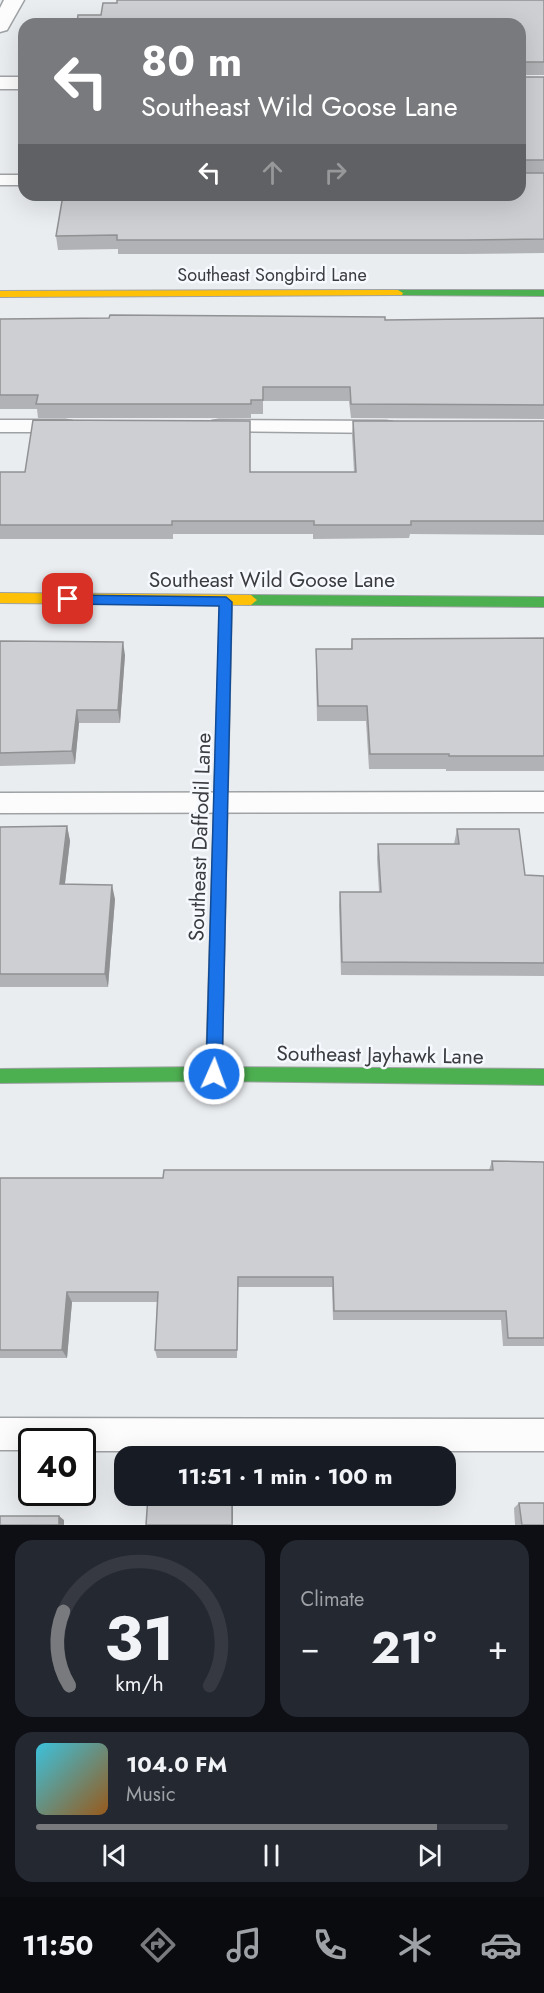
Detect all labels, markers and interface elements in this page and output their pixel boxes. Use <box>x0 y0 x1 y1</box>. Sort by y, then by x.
text: 80 m <box>141 31 242 92</box>
icon: left <box>42 42 120 120</box>
text: Southeast Wild Goose Lane <box>141 87 458 126</box>
icon: left <box>193 156 226 189</box>
icon: ahead <box>256 156 289 189</box>
icon: right <box>319 156 352 189</box>
street label: Southeast Songbird Lane <box>177 262 367 288</box>
street label: Southeast Wild Goose Lane <box>149 565 395 595</box>
pin <box>42 573 93 624</box>
icon: arrive <box>51 582 84 615</box>
street label: Southeast Daffodil Lane <box>181 732 219 942</box>
street label: Southeast Jayhawk Lane <box>276 1038 484 1072</box>
position arrow <box>182 1042 246 1106</box>
speed limit sign: 40 <box>18 1428 96 1506</box>
text: 11:51 · 1 min · 100 m <box>178 1460 392 1492</box>
text: Climate <box>301 1585 364 1614</box>
text: 31 <box>104 1593 175 1683</box>
text: 21° <box>371 1615 437 1680</box>
text: − <box>301 1624 320 1671</box>
text: + <box>488 1624 508 1671</box>
text: km/h <box>116 1668 164 1699</box>
text: 104.0 FM <box>126 1748 227 1780</box>
text: Music <box>126 1780 176 1809</box>
icon: previous <box>98 1839 131 1872</box>
icon: pause <box>255 1839 288 1872</box>
icon: next <box>413 1839 446 1872</box>
icon: directions <box>137 1924 179 1966</box>
icon: music <box>223 1924 265 1966</box>
icon: phone <box>309 1924 351 1966</box>
icon: climate <box>394 1924 436 1966</box>
icon: car <box>480 1924 522 1966</box>
text: 11:50 <box>22 1926 93 1965</box>

